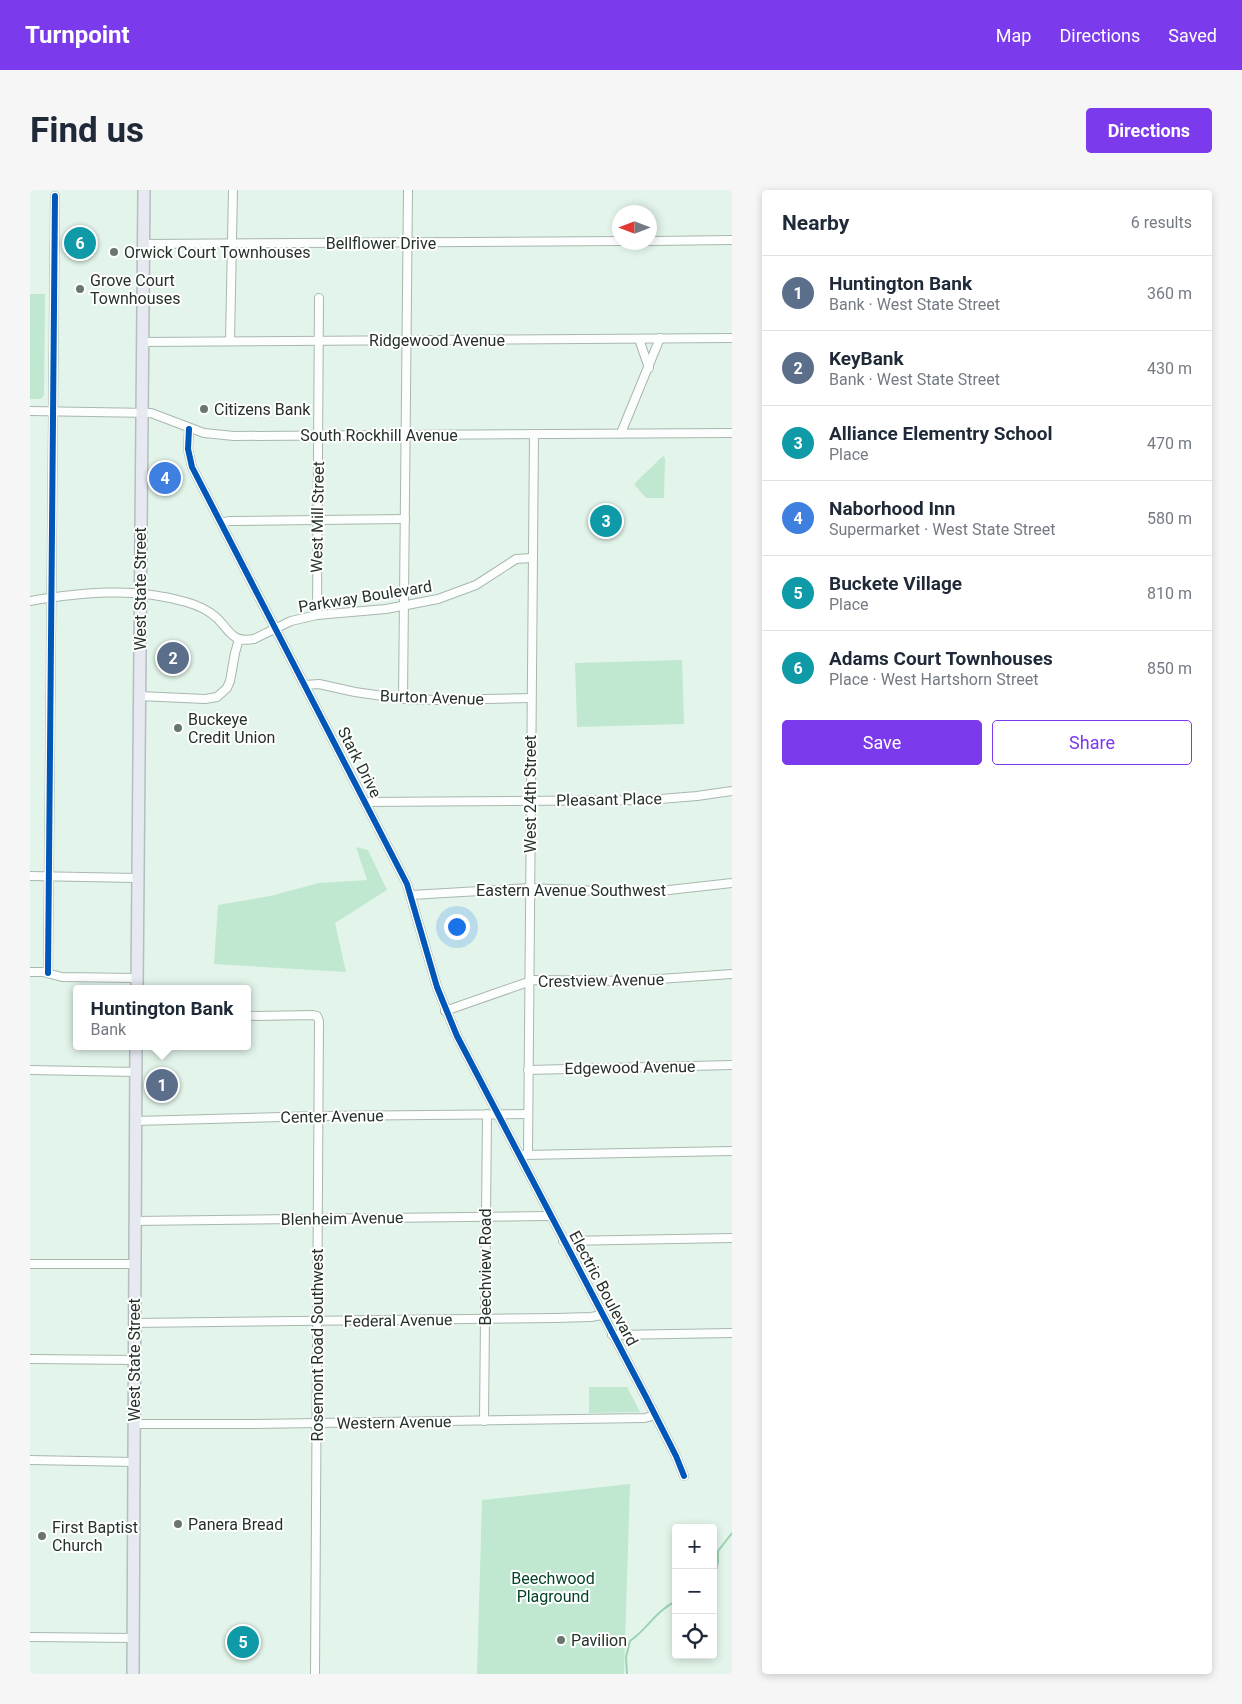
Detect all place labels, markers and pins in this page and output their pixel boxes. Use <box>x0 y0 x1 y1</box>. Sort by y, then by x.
pin: 6 <box>64 224 96 262</box>
place label: Orwick Court Townhouses <box>124 243 311 262</box>
marker: Orwick Court Townhouses <box>108 246 120 258</box>
place label: Grove Court Townhouses <box>90 271 181 308</box>
marker: Grove Court Townhouses <box>74 283 86 295</box>
place label: Citizens Bank <box>214 400 311 419</box>
marker: Citizens Bank <box>198 403 210 415</box>
pin: 4 <box>149 459 181 497</box>
pin: 3 <box>590 502 622 540</box>
pin: 2 <box>157 639 189 677</box>
place label: Buckeye Credit Union <box>188 710 275 747</box>
marker: Buckeye Credit Union <box>172 722 184 734</box>
pin: 1 <box>146 1066 178 1104</box>
place label: Panera Bread <box>188 1515 283 1534</box>
place label: First Baptist Church <box>52 1518 138 1555</box>
marker: Panera Bread <box>172 1518 184 1530</box>
marker: First Baptist Church <box>36 1530 48 1542</box>
pin: 5 <box>227 1623 259 1661</box>
place label: Pavilion <box>571 1631 627 1650</box>
marker: Pavilion <box>555 1634 567 1646</box>

